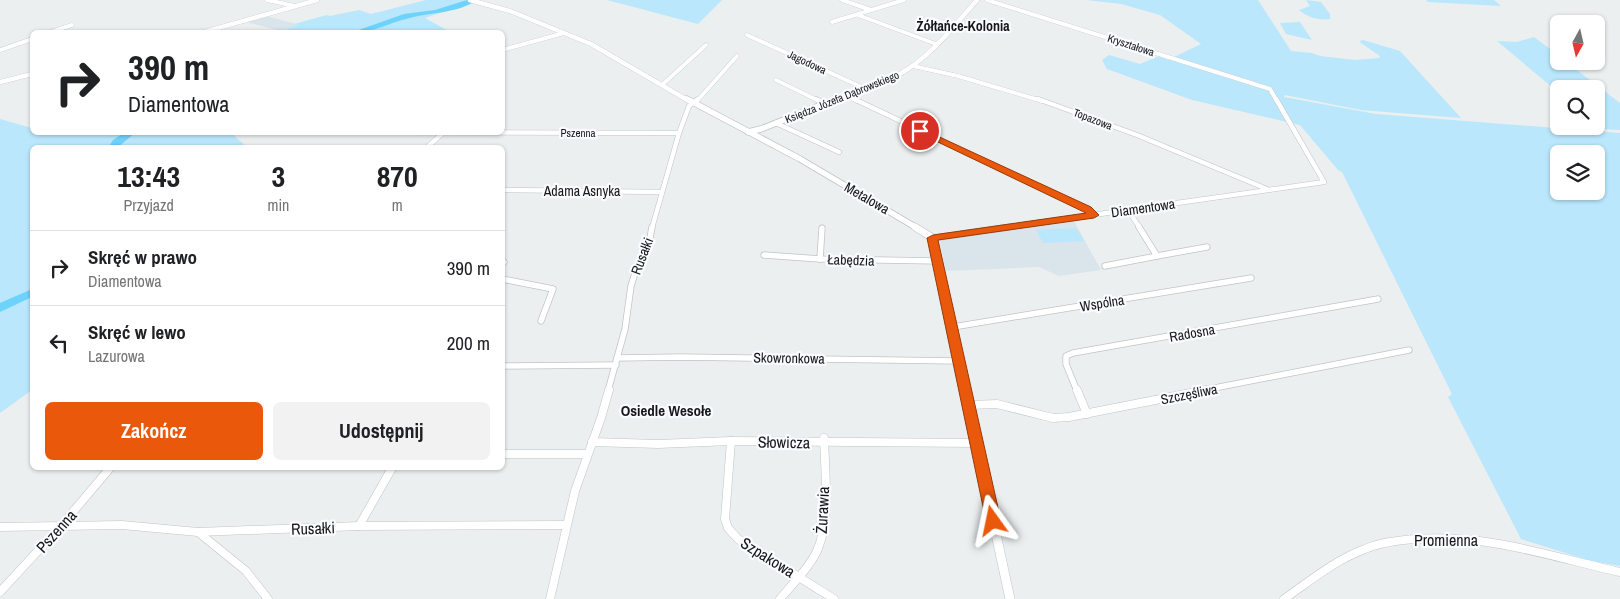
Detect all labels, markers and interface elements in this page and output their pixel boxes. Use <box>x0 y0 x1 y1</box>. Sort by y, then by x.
north arrow <box>1550 15 1605 70</box>
map controls <box>1550 15 1605 200</box>
district label: Żółtańce-Kolonia <box>916 17 1010 35</box>
street label: Kryształowa <box>1106 31 1156 59</box>
text: 390 m <box>128 44 209 91</box>
street label: Jagodowa <box>785 47 829 77</box>
icon: right <box>45 50 110 115</box>
street label: Księdza Józefa Dąbrowskiego <box>783 68 901 126</box>
button: search <box>1550 80 1605 135</box>
text: Diamentowa <box>128 89 229 119</box>
street label: Topazowa <box>1072 105 1114 133</box>
pin <box>899 110 941 152</box>
icon: arrive <box>906 117 934 145</box>
street label: Pszenna <box>560 126 596 140</box>
button: layers <box>1550 145 1605 200</box>
text: 13:43 <box>117 156 180 196</box>
text: 3 <box>272 156 285 196</box>
text: 870 <box>377 156 418 196</box>
street label: Metalowa <box>841 178 893 218</box>
street label: Adama Asnyka <box>543 182 621 200</box>
text: Przyjazd <box>124 194 174 216</box>
text: min <box>267 194 289 216</box>
text: m <box>392 194 403 216</box>
street label: Diamentowa <box>1110 195 1177 221</box>
street label: Rusałki <box>627 235 657 277</box>
text: Skręć w prawo <box>88 244 197 270</box>
street label: Łabędzia <box>827 250 876 270</box>
icon: right <box>45 254 73 282</box>
text: 390 m <box>447 255 490 281</box>
text: Diamentowa <box>88 270 162 292</box>
street label: Wspólna <box>1079 291 1126 315</box>
text: Skręć w lewo <box>88 319 186 345</box>
street label: Radosna <box>1168 320 1217 346</box>
icon: left <box>45 329 73 357</box>
text: 200 m <box>447 330 490 356</box>
text: Lazurowa <box>88 345 145 367</box>
street label: Skowronkowa <box>753 348 825 368</box>
street label: Szczęśliwa <box>1159 380 1219 408</box>
district label: Osiedle Wesołe <box>621 400 712 421</box>
button: Zakończ <box>45 402 263 460</box>
button: Udostępnij <box>273 402 490 460</box>
street label: Słowicza <box>758 431 811 453</box>
street label: Żurawia <box>810 485 834 534</box>
position arrow <box>966 494 1018 546</box>
street label: Pszenna <box>31 504 82 557</box>
street label: Rusałki <box>291 516 335 540</box>
street label: Promienna <box>1414 529 1479 551</box>
street label: Szpakowa <box>737 532 800 583</box>

